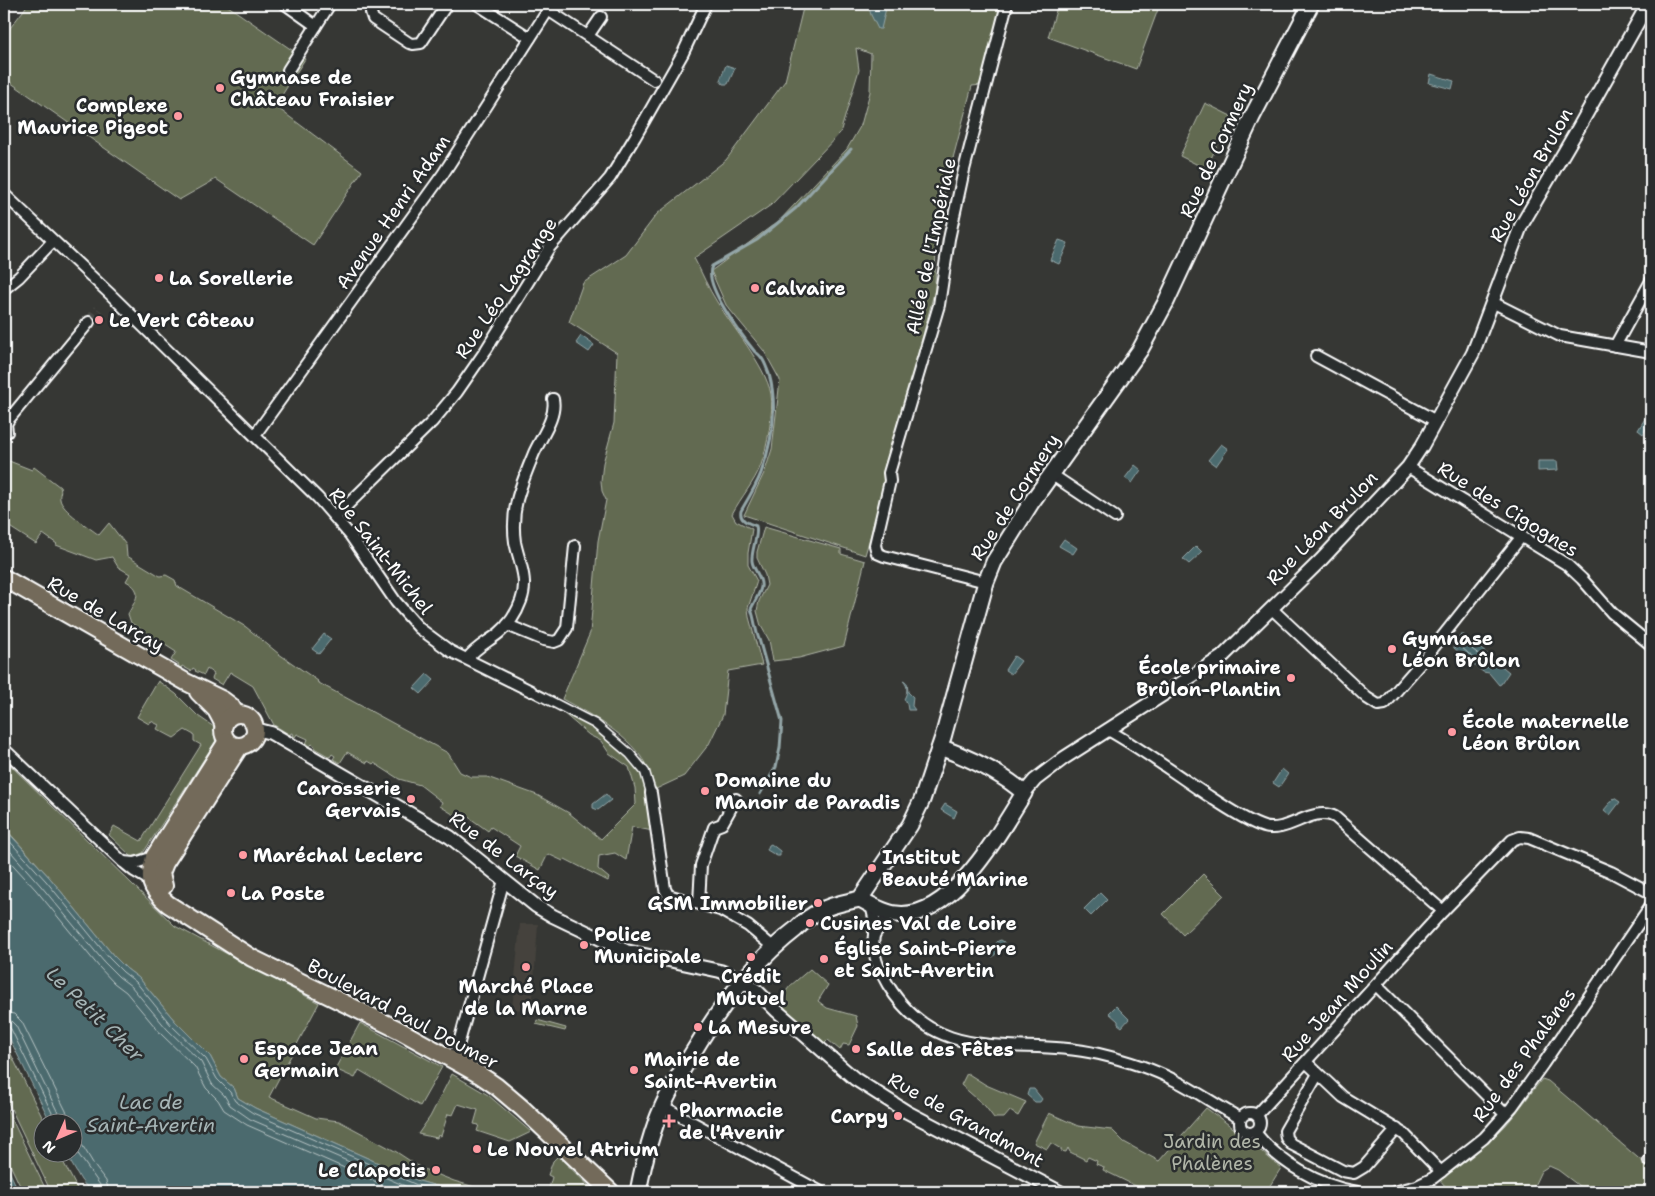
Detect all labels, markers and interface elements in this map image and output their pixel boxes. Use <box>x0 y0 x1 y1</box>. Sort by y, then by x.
place label: Gymnase de Château Fraisier <box>230 65 394 112</box>
street label: Rue de Cormery <box>1174 78 1258 222</box>
marker: Gymnase de Château Fraisier <box>214 82 226 94</box>
place label: Complexe Maurice Pigeot <box>17 93 168 140</box>
street label: Rue Léon Brulon <box>1484 103 1578 247</box>
marker: Complexe Maurice Pigeot <box>172 110 184 122</box>
street label: Avenue Henri Adam <box>330 130 456 294</box>
street label: Allée de l'Impériale <box>900 155 962 337</box>
street label: Rue Léo Lagrange <box>449 212 563 364</box>
place label: La Sorellerie <box>169 266 293 291</box>
marker: La Sorellerie <box>153 272 165 284</box>
place label: Calvaire <box>765 276 846 301</box>
marker: Calvaire <box>749 282 761 294</box>
place label: Le Vert Côteau <box>109 308 255 333</box>
marker: Le Vert Côteau <box>93 314 105 326</box>
street label: Rue de Cormery <box>965 429 1065 565</box>
street label: Rue des Cigognes <box>1433 456 1583 562</box>
street label: Rue Léon Brulon <box>1261 465 1383 591</box>
street label: Rue Saint-Michel <box>324 482 439 620</box>
street label: Rue de Larçay <box>43 570 169 658</box>
place label: Gymnase Léon Brûlon <box>1402 626 1520 673</box>
marker: Gymnase Léon Brûlon <box>1386 643 1398 655</box>
place label: École primaire Brûlon-Plantin <box>1136 654 1281 702</box>
marker: École primaire Brûlon-Plantin <box>1285 672 1297 684</box>
place label: École maternelle Léon Brûlon <box>1462 708 1629 756</box>
marker: École maternelle Léon Brûlon <box>1446 726 1458 738</box>
place label: Domaine du Manoir de Paradis <box>715 768 900 815</box>
place label: Carosserie Gervais <box>296 776 401 823</box>
marker: Domaine du Manoir de Paradis <box>699 785 711 797</box>
marker: Carosserie Gervais <box>405 793 417 805</box>
street label: Rue de Larçay <box>444 806 564 904</box>
place label: Maréchal Leclerc <box>253 843 423 868</box>
place label: Institut Beauté Marine <box>882 845 1028 892</box>
marker: Maréchal Leclerc <box>237 849 249 861</box>
marker: Institut Beauté Marine <box>866 862 878 874</box>
place label: La Poste <box>241 881 325 906</box>
marker: La Poste <box>225 887 237 899</box>
place label: GSM Immobilier <box>647 891 808 916</box>
marker: GSM Immobilier <box>812 897 824 909</box>
place label: Cusines Val de Loire <box>820 911 1017 936</box>
marker: Cusines Val de Loire <box>804 917 816 929</box>
place label: Police Municipale <box>594 922 701 969</box>
place label: Église Saint-Pierre et Saint-Avertin <box>834 935 1017 983</box>
street label: Rue Jean Moulin <box>1276 935 1398 1067</box>
marker: Police Municipale <box>578 939 590 951</box>
marker: Crédit Mutuel <box>745 951 757 963</box>
street label: Boulevard Paul Doumer <box>303 953 503 1075</box>
marker: Église Saint-Pierre et Saint-Avertin <box>818 953 830 965</box>
water label: Le Petit Cher <box>41 961 150 1068</box>
marker: Marché Place de la Marne <box>520 961 532 973</box>
place label: Crédit Mutuel <box>716 964 786 1011</box>
place label: Marché Place de la Marne <box>458 974 594 1021</box>
street label: Rue des Phalènes <box>1467 983 1581 1127</box>
place label: La Mesure <box>708 1015 811 1040</box>
marker: La Mesure <box>692 1021 704 1033</box>
place label: Espace Jean Germain <box>254 1036 378 1083</box>
place label: Salle des Fêtes <box>866 1037 1014 1062</box>
marker: Salle des Fêtes <box>850 1043 862 1055</box>
place label: Mairie de Saint-Avertin <box>644 1047 777 1094</box>
marker: Espace Jean Germain <box>238 1053 250 1065</box>
marker: Mairie de Saint-Avertin <box>628 1064 640 1076</box>
street label: Rue de Grandmont <box>883 1067 1049 1173</box>
water label: Lac de Saint-Avertin <box>87 1089 215 1138</box>
place label: Pharmacie de l'Avenir <box>679 1098 785 1145</box>
place label: Carpy <box>831 1104 888 1129</box>
marker: Carpy <box>892 1110 904 1122</box>
north arrow <box>32 1114 82 1164</box>
marker: Pharmacie de l'Avenir <box>663 1115 675 1127</box>
park label: Jardin des Phalènes <box>1163 1129 1261 1176</box>
text: N <box>39 1137 59 1157</box>
place label: Le Nouvel Atrium <box>487 1137 658 1162</box>
marker: Le Nouvel Atrium <box>471 1143 483 1155</box>
place label: Le Clapotis <box>318 1158 426 1183</box>
marker: Le Clapotis <box>430 1164 442 1176</box>

